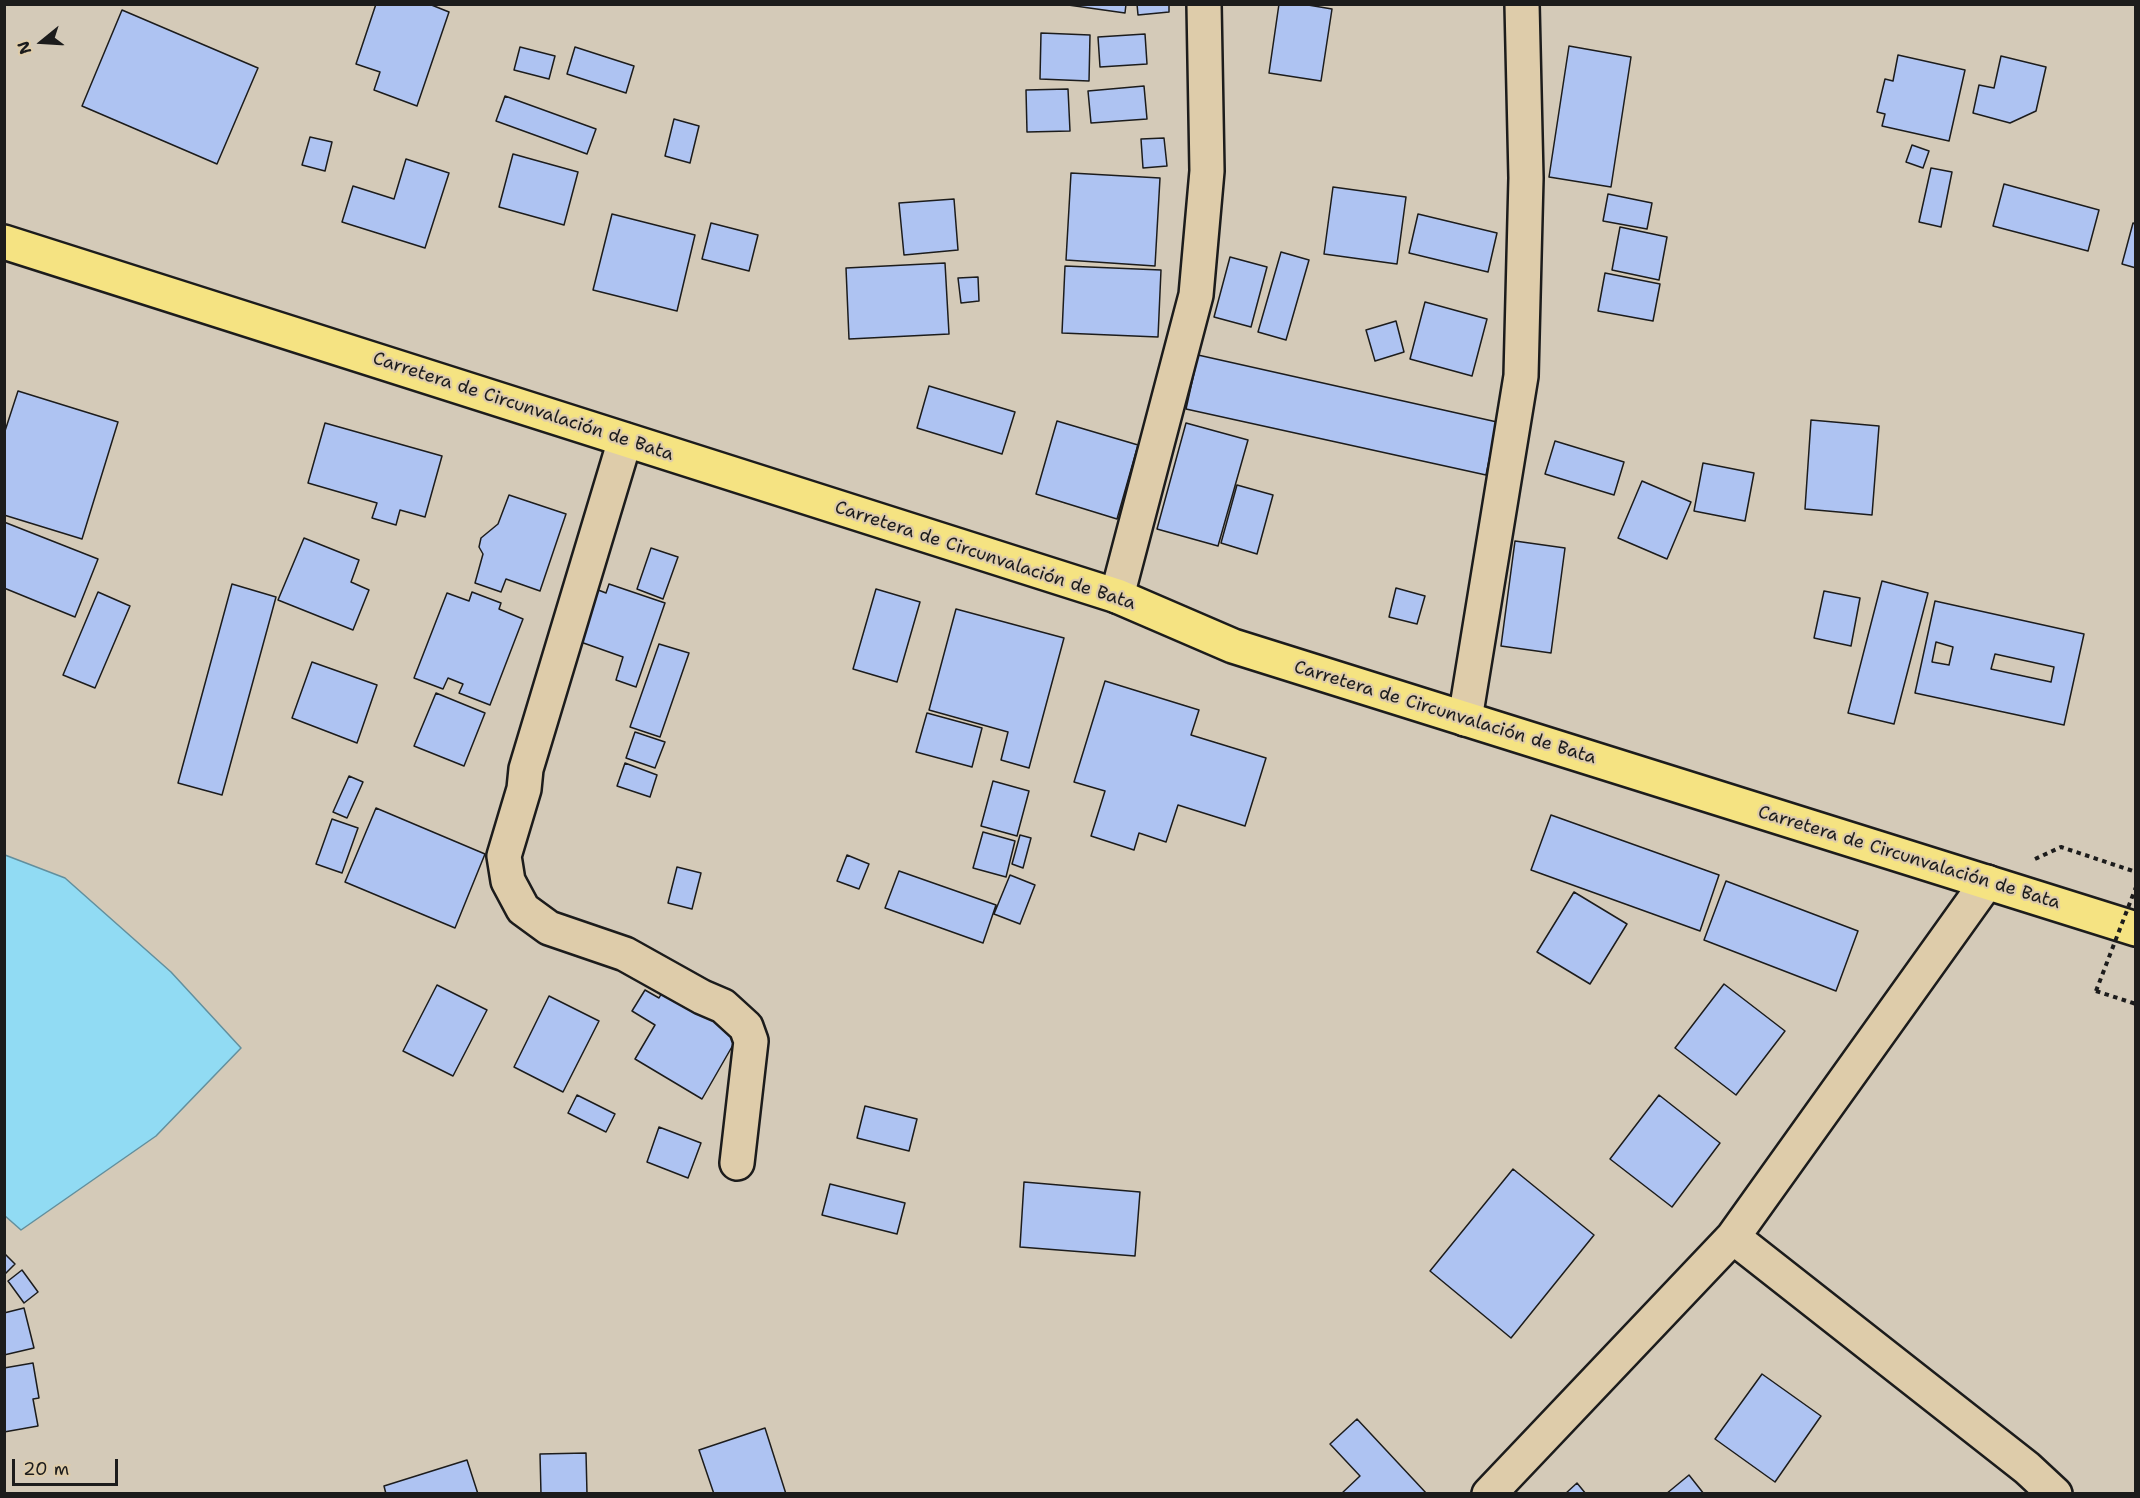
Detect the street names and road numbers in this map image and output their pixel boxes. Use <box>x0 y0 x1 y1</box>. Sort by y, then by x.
street label: Carretera de Circunvalación de Bata <box>370 348 676 466</box>
street label: Carretera de Circunvalación de Bata <box>832 497 1138 615</box>
street label: Carretera de Circunvalación de Bata <box>1291 657 1599 769</box>
street label: Carretera de Circunvalación de Bata <box>1755 802 2063 914</box>

